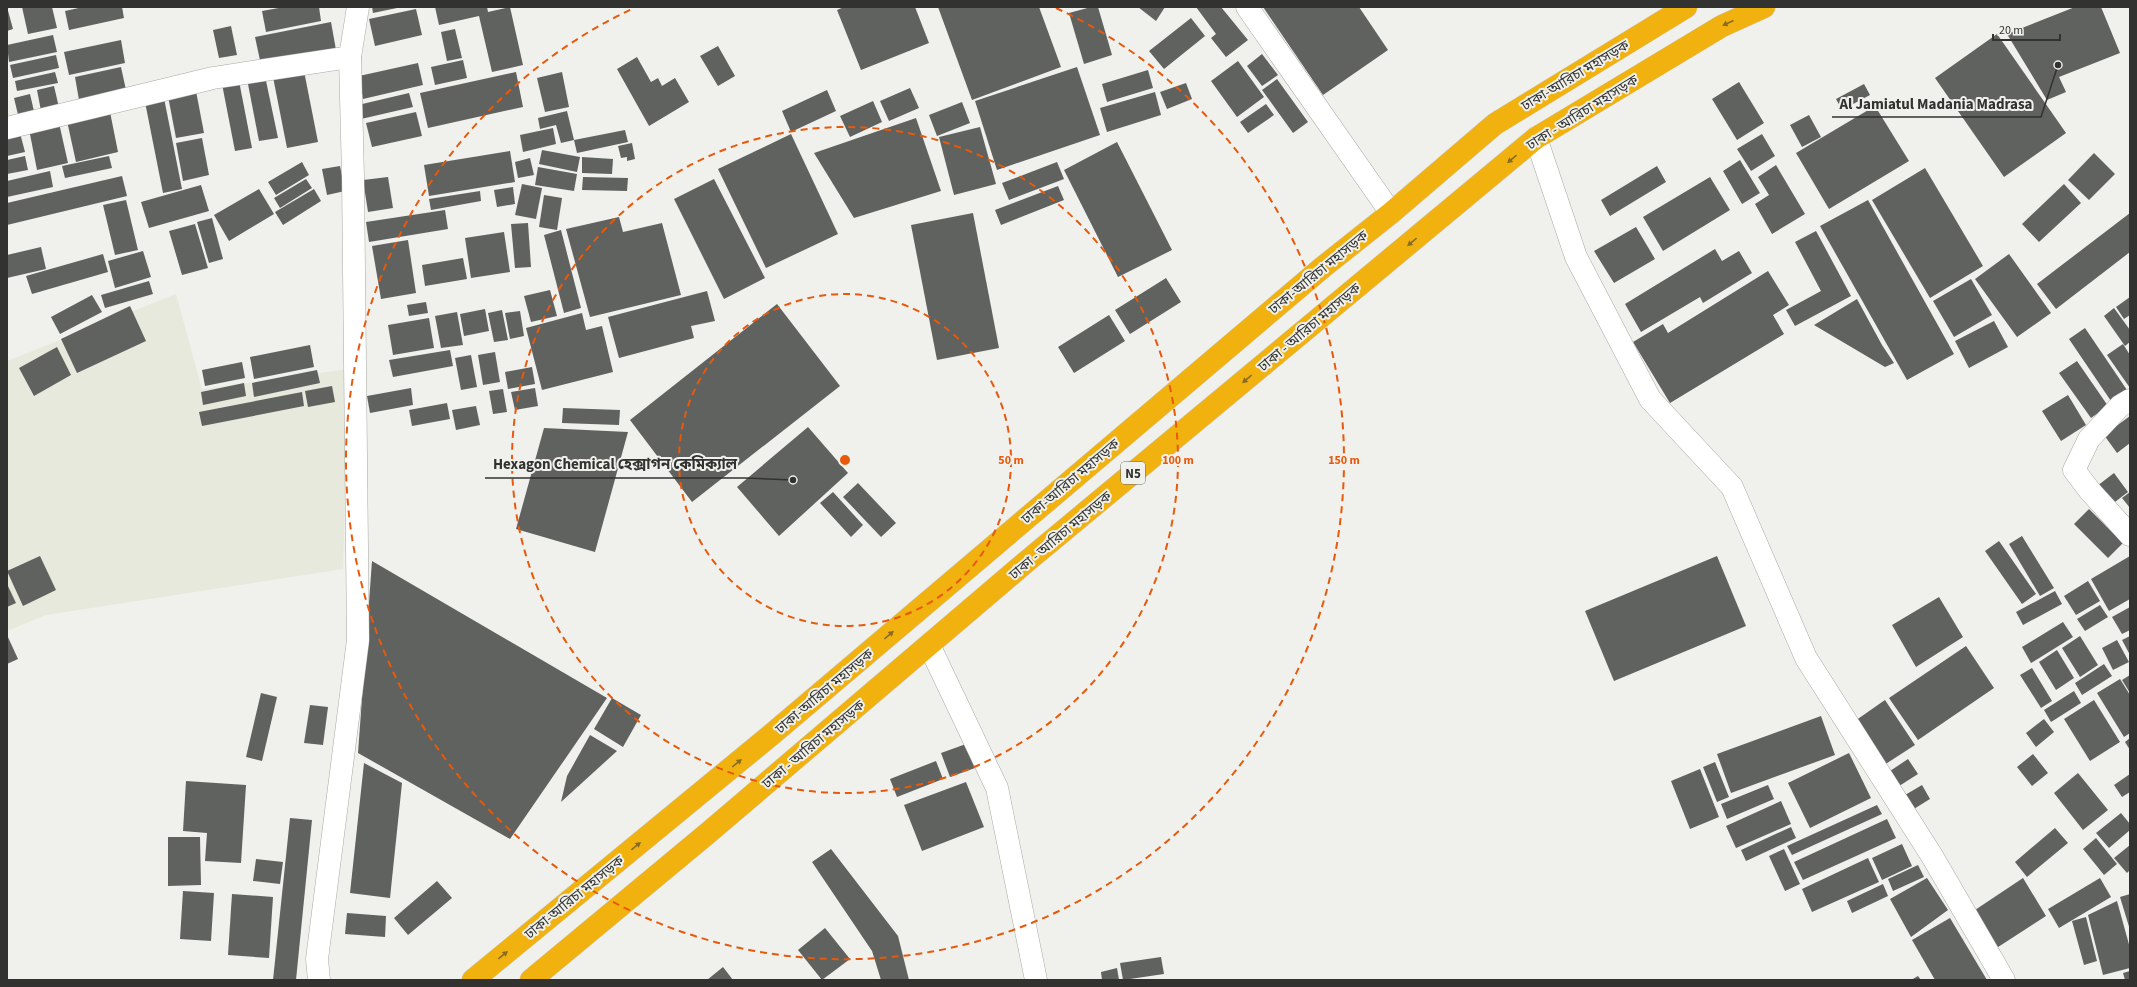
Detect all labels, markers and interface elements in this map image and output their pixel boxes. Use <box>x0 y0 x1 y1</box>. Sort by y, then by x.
scale bar <box>1993 16 2060 42</box>
one-way arrow <box>1723 20 1734 26</box>
text: 20 m <box>1999 22 2023 39</box>
street label: ঢাকা-আরিচা মহাসড়ক <box>1517 35 1634 117</box>
street label: ঢাকা - আরিচা মহাসড়ক <box>1522 70 1643 156</box>
callout: Al Jamiatul Madania Madrasa <box>1832 90 2041 117</box>
text: Al Jamiatul Madania Madrasa <box>1839 94 2033 115</box>
one-way arrow <box>1506 154 1517 163</box>
street label: ঢাকা-আরিচা মহাসড়ক <box>1264 226 1373 320</box>
one-way arrow <box>1406 237 1417 246</box>
street label: ঢাকা - আরিচা মহাসড়ক <box>1253 278 1366 377</box>
one-way arrow <box>1242 374 1253 383</box>
street label: ঢাকা-আরিচা মহাসড়ক <box>1016 434 1125 530</box>
callout: Hexagon Chemical হেক্সাগন কেমিক্যাল <box>485 451 745 478</box>
text: 50 m <box>998 452 1024 469</box>
text: 100 m <box>1162 452 1194 469</box>
text: 150 m <box>1328 452 1360 469</box>
centre of rings <box>838 453 852 467</box>
text: Hexagon Chemical হেক্সাগন কেমিক্যাল <box>493 454 738 475</box>
road number: N5 <box>1121 462 1145 484</box>
street label: ঢাকা - আরিচা মহাসড়ক <box>1004 486 1117 585</box>
one-way arrow <box>884 630 895 639</box>
street label: ঢাকা-আরিচা মহাসড়ক <box>770 644 879 740</box>
street label: ঢাকা - আরিচা মহাসড়ক <box>757 695 870 794</box>
one-way arrow <box>731 759 742 768</box>
one-way arrow <box>631 842 642 850</box>
street label: ঢাকা-আরিচা মহাসড়ক <box>520 851 629 945</box>
one-way arrow <box>498 951 509 960</box>

